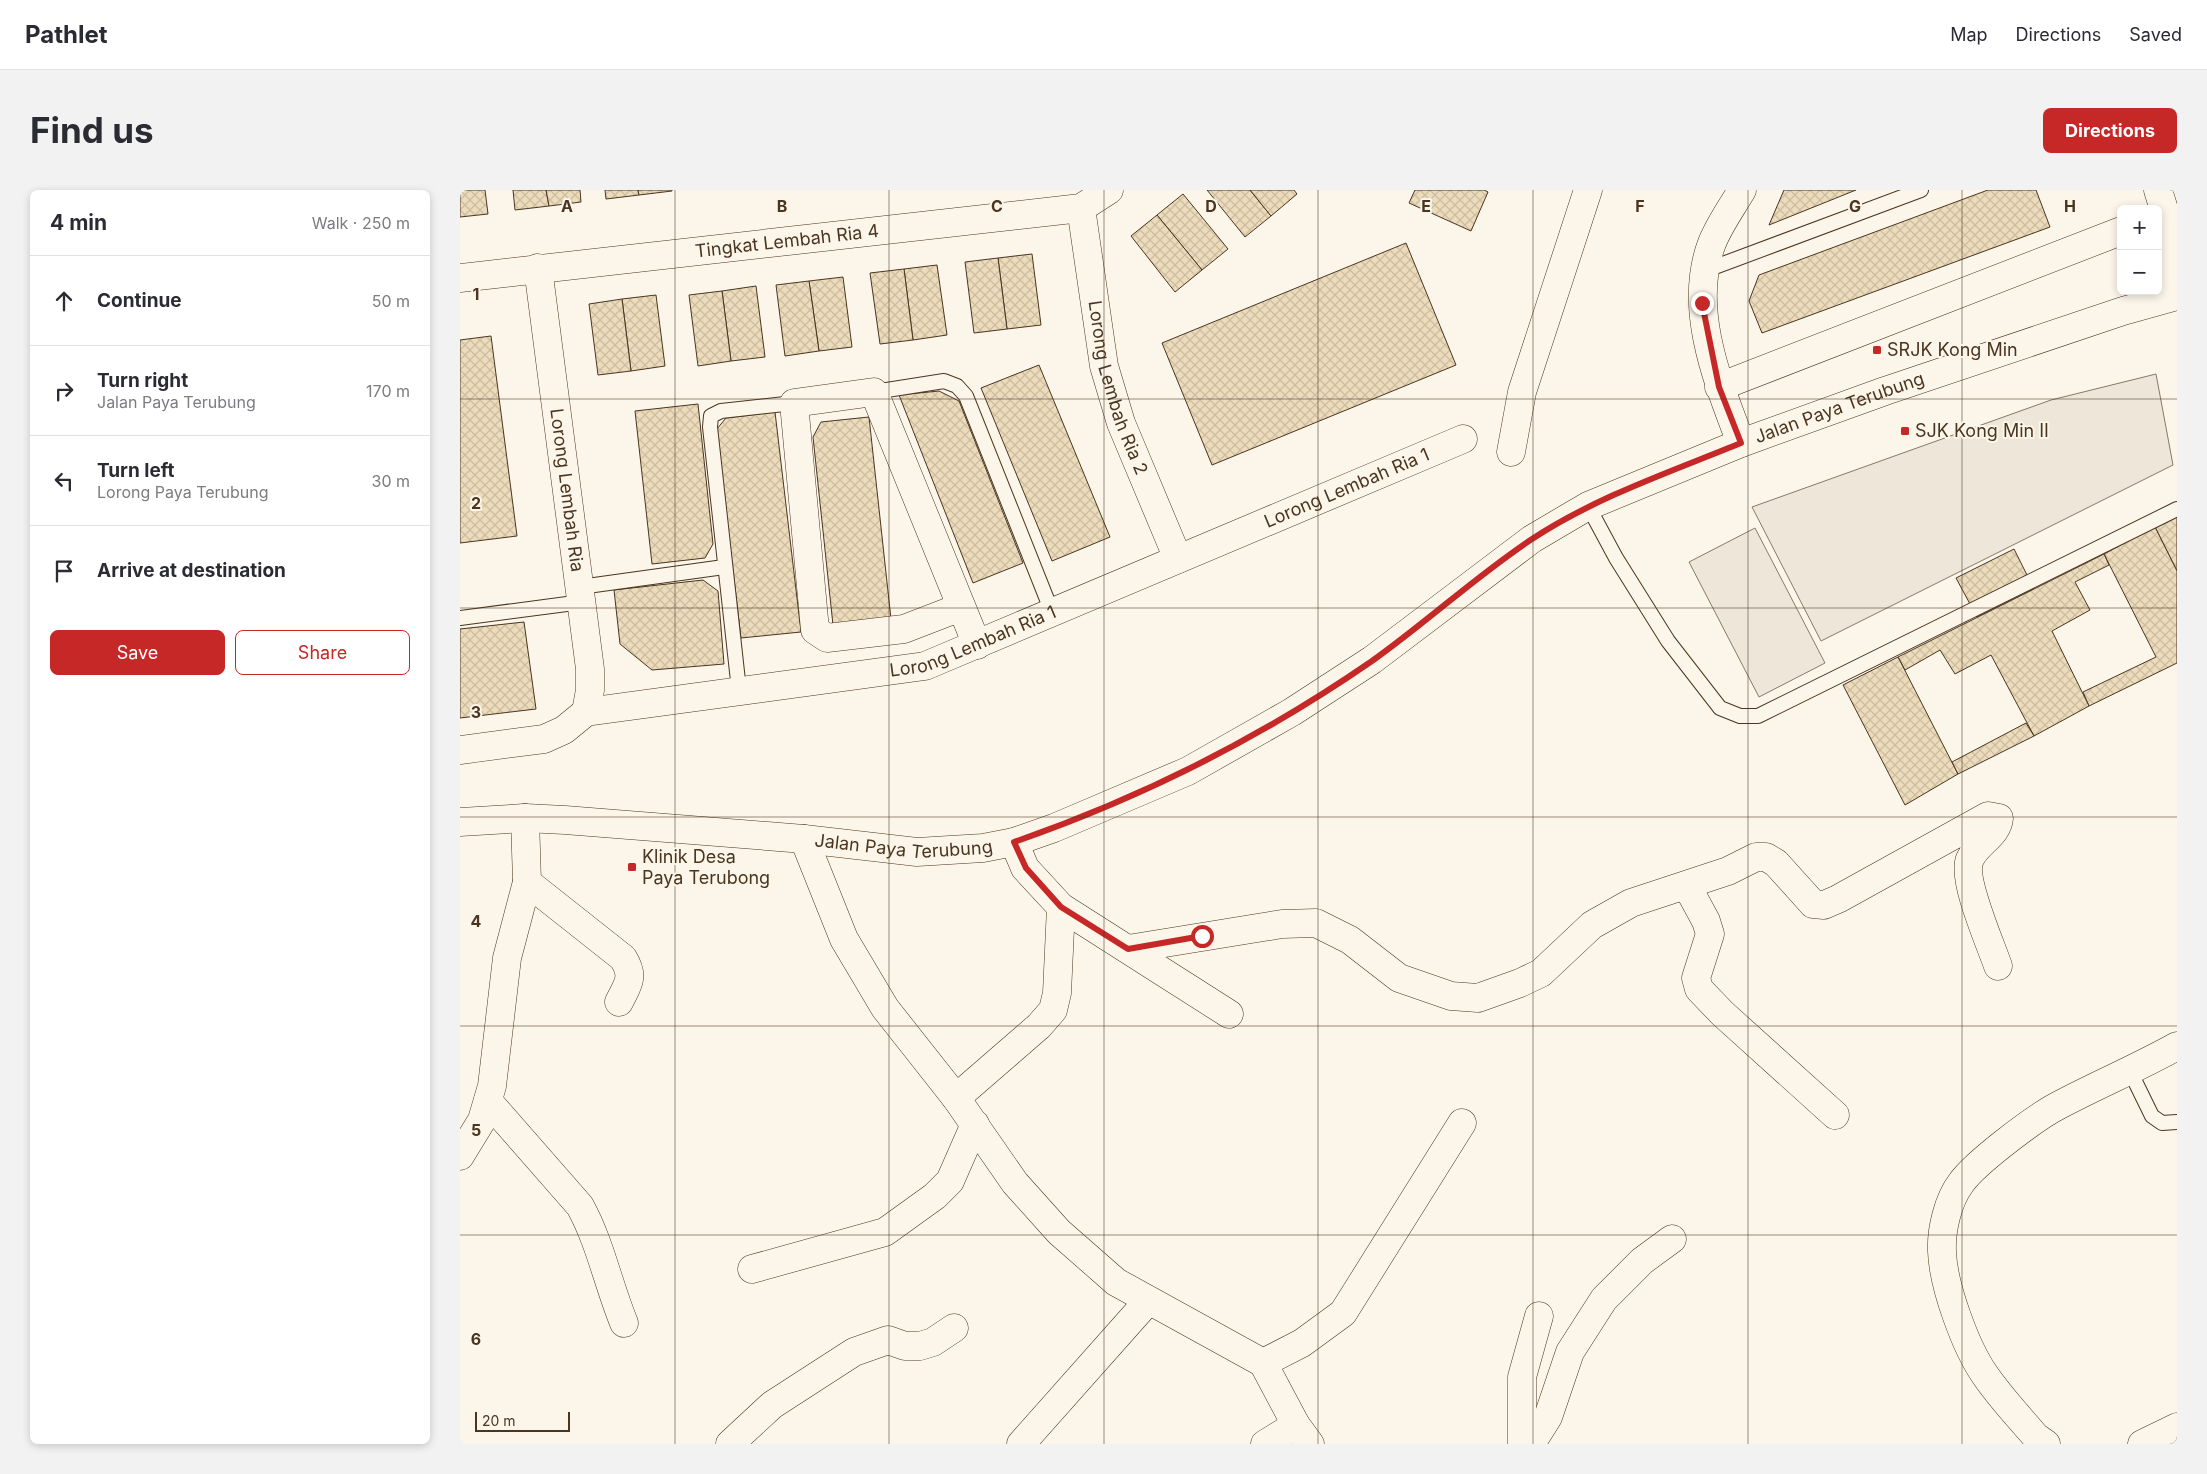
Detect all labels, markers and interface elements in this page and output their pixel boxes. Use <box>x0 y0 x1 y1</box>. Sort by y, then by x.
text: Pathlet <box>25 20 108 49</box>
text: Map <box>1950 24 1988 45</box>
text: Directions <box>2016 24 2101 45</box>
text: Saved <box>2129 24 2182 45</box>
button: Directions <box>2043 108 2177 153</box>
text: Find us <box>30 109 154 151</box>
text: A <box>561 196 573 216</box>
text: B <box>777 196 787 216</box>
text: C <box>991 196 1003 216</box>
text: D <box>1205 196 1217 216</box>
text: E <box>1421 196 1431 216</box>
text: F <box>1635 196 1645 216</box>
text: G <box>1849 196 1861 216</box>
text: H <box>2064 196 2076 216</box>
map controls <box>2117 205 2162 295</box>
button: + <box>2117 205 2162 250</box>
text: 4 min <box>50 210 107 235</box>
text: Walk · 250 m <box>312 213 410 233</box>
street label: Tingkat Lembah Ria 4 <box>694 220 880 261</box>
button: − <box>2117 250 2162 295</box>
text: 1 <box>473 284 479 304</box>
icon: ahead <box>50 287 78 315</box>
text: Continue <box>97 289 182 312</box>
text: 50 m <box>372 291 410 311</box>
route end <box>1691 292 1714 315</box>
street label: Lorong Lembah Ria 2 <box>1085 299 1152 478</box>
place label: SRJK Kong Min <box>1887 339 2018 360</box>
marker: SRJK Kong Min <box>1871 344 1883 356</box>
street label: Jalan Paya Terubung <box>1752 368 1927 447</box>
text: Turn right <box>97 369 188 392</box>
icon: right <box>50 377 78 405</box>
text: 170 m <box>366 381 410 401</box>
text: Jalan Paya Terubung <box>97 392 256 412</box>
street label: Lorong Lembah Ria <box>546 407 588 573</box>
place label: SJK Kong Min II <box>1915 420 2049 441</box>
marker: SJK Kong Min II <box>1899 425 1911 437</box>
street label: Lorong Lembah Ria 1 <box>1261 443 1432 532</box>
text: Turn left <box>97 459 175 482</box>
icon: left <box>50 467 78 495</box>
text: 30 m <box>372 471 410 491</box>
text: Lorong Paya Terubung <box>97 482 269 502</box>
text: 2 <box>471 493 481 513</box>
icon: arrive <box>50 557 78 585</box>
text: Arrive at destination <box>97 559 286 582</box>
street label: Lorong Lembah Ria 1 <box>888 601 1059 681</box>
button: Save <box>50 630 225 675</box>
button: Share <box>235 630 410 675</box>
text: 3 <box>471 702 481 722</box>
street label: Jalan Paya Terubung <box>814 829 994 863</box>
place label: Klinik Desa Paya Terubong <box>642 846 770 888</box>
marker: Klinik Desa Paya Terubong <box>626 861 638 873</box>
text: 4 <box>471 911 482 931</box>
route start <box>1191 925 1214 948</box>
text: 5 <box>471 1120 481 1140</box>
text: 6 <box>471 1329 481 1349</box>
scale bar <box>475 1409 570 1432</box>
text: 20 m <box>482 1412 516 1429</box>

